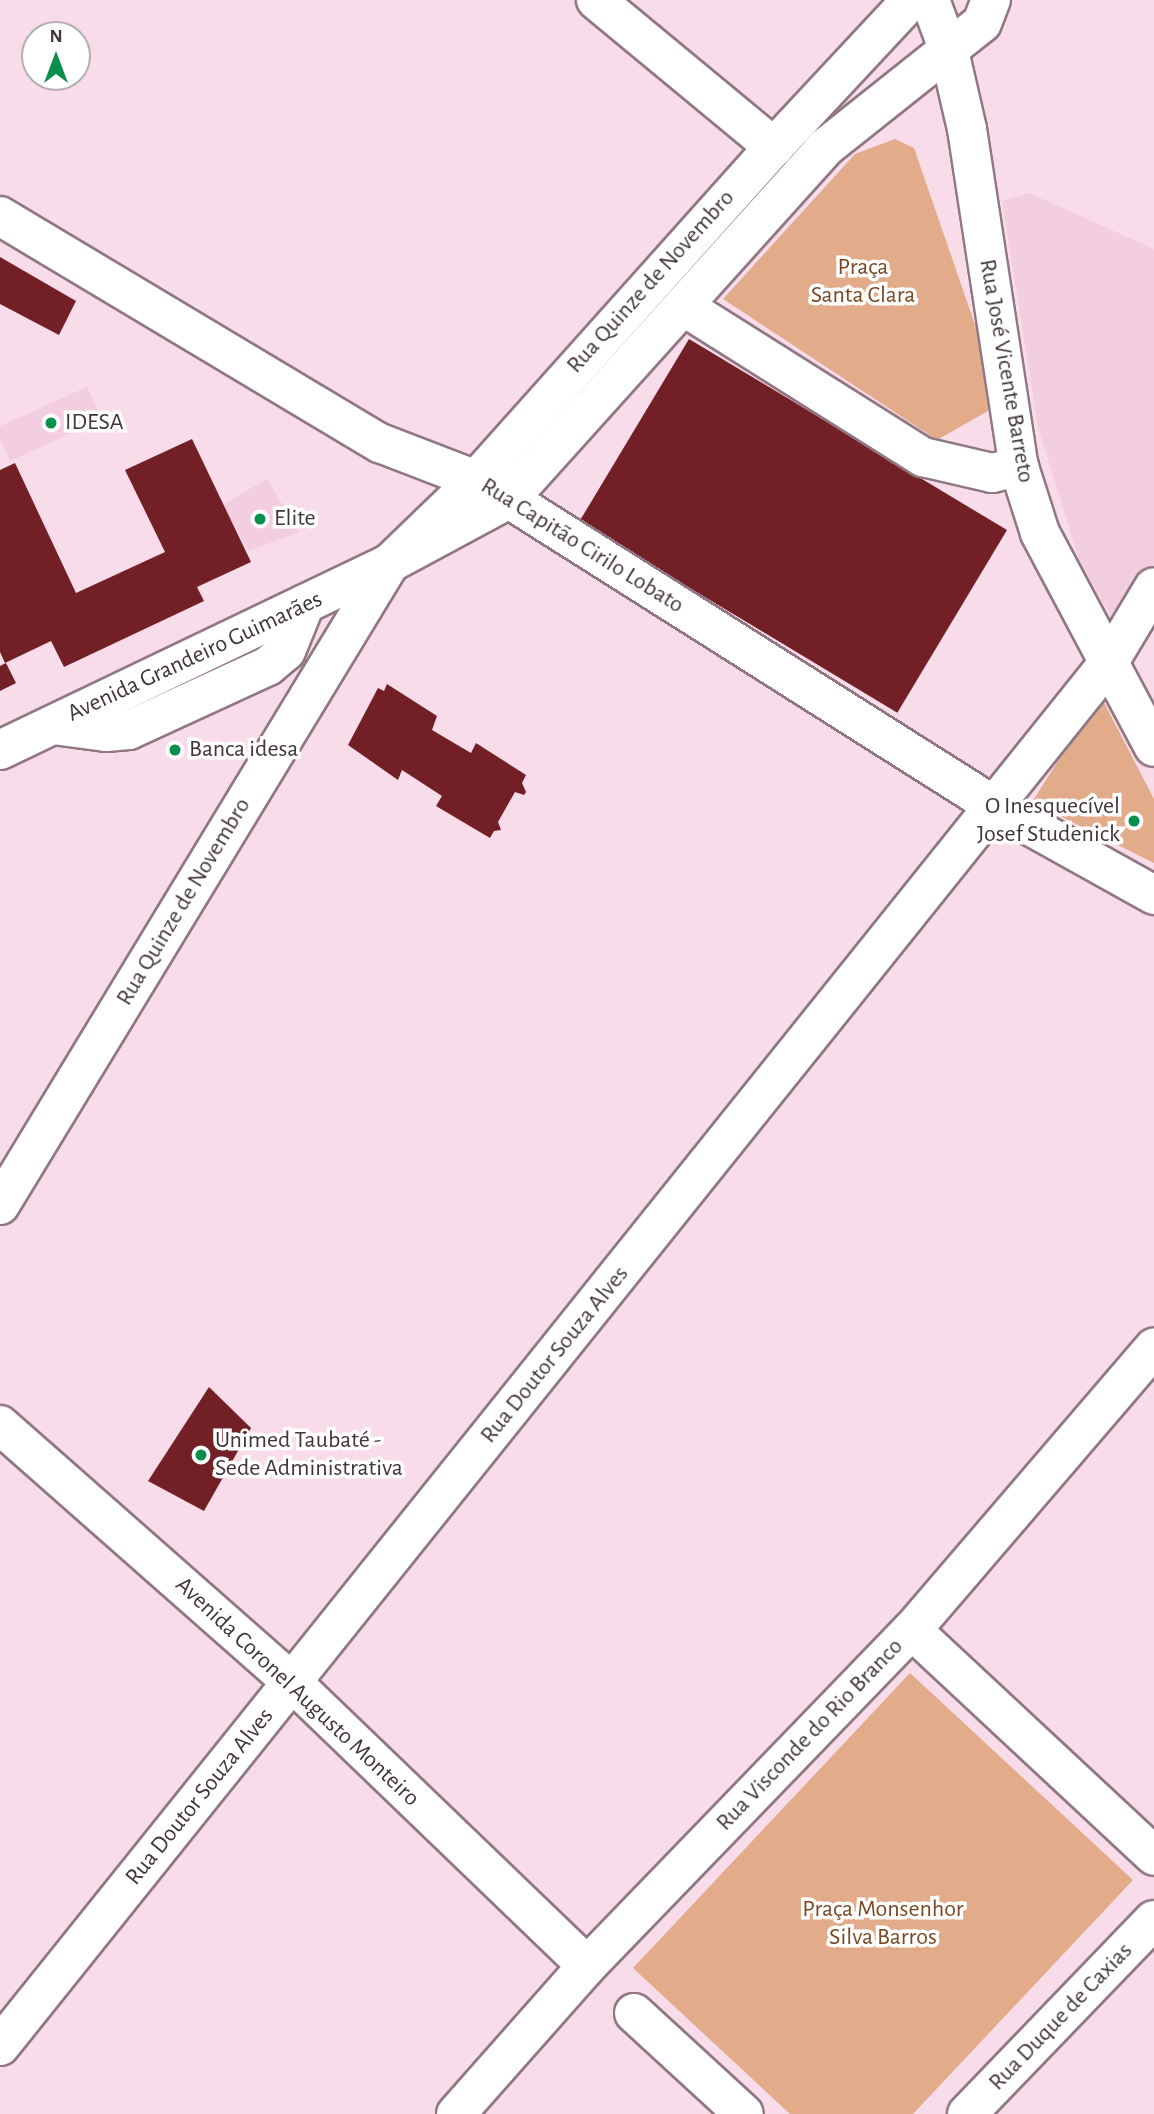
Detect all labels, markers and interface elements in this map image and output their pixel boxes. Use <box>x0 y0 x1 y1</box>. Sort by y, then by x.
north arrow <box>21 21 91 91</box>
text: N <box>49 27 63 46</box>
street label: Rua Quinze de Novembro <box>561 184 741 380</box>
park label: Praça Santa Clara <box>811 254 915 310</box>
street label: Rua José Vicente Barreto <box>972 257 1040 485</box>
place label: IDESA <box>65 409 124 437</box>
marker: IDESA <box>43 415 59 431</box>
street label: Rua Capitão Cirilo Lobato <box>475 472 689 620</box>
place label: Elite <box>274 505 316 533</box>
marker: Elite <box>252 511 268 527</box>
street label: Avenida Grandeiro Guimarães <box>63 585 327 729</box>
place label: Banca idesa <box>189 736 298 764</box>
marker: Banca idesa <box>167 742 183 758</box>
street label: Rua Quinze de Novembro <box>111 793 257 1011</box>
place label: O Inesquecível Josef Studenick <box>977 793 1120 849</box>
marker: O Inesquecível Josef Studenick <box>1126 813 1142 829</box>
street label: Rua Doutor Souza Alves <box>475 1261 635 1449</box>
place label: Unimed Taubaté - Sede Administrativa <box>215 1427 403 1483</box>
marker: Unimed Taubaté - Sede Administrativa <box>193 1447 209 1463</box>
street label: Avenida Coronel Augusto Monteiro <box>169 1571 425 1813</box>
street label: Rua Visconde do Rio Branco <box>711 1633 909 1837</box>
street label: Rua Doutor Souza Alves <box>120 1703 280 1891</box>
park label: Praça Monsenhor Silva Barros <box>802 1896 964 1952</box>
street label: Rua Duque de Caxias <box>983 1937 1139 2097</box>

